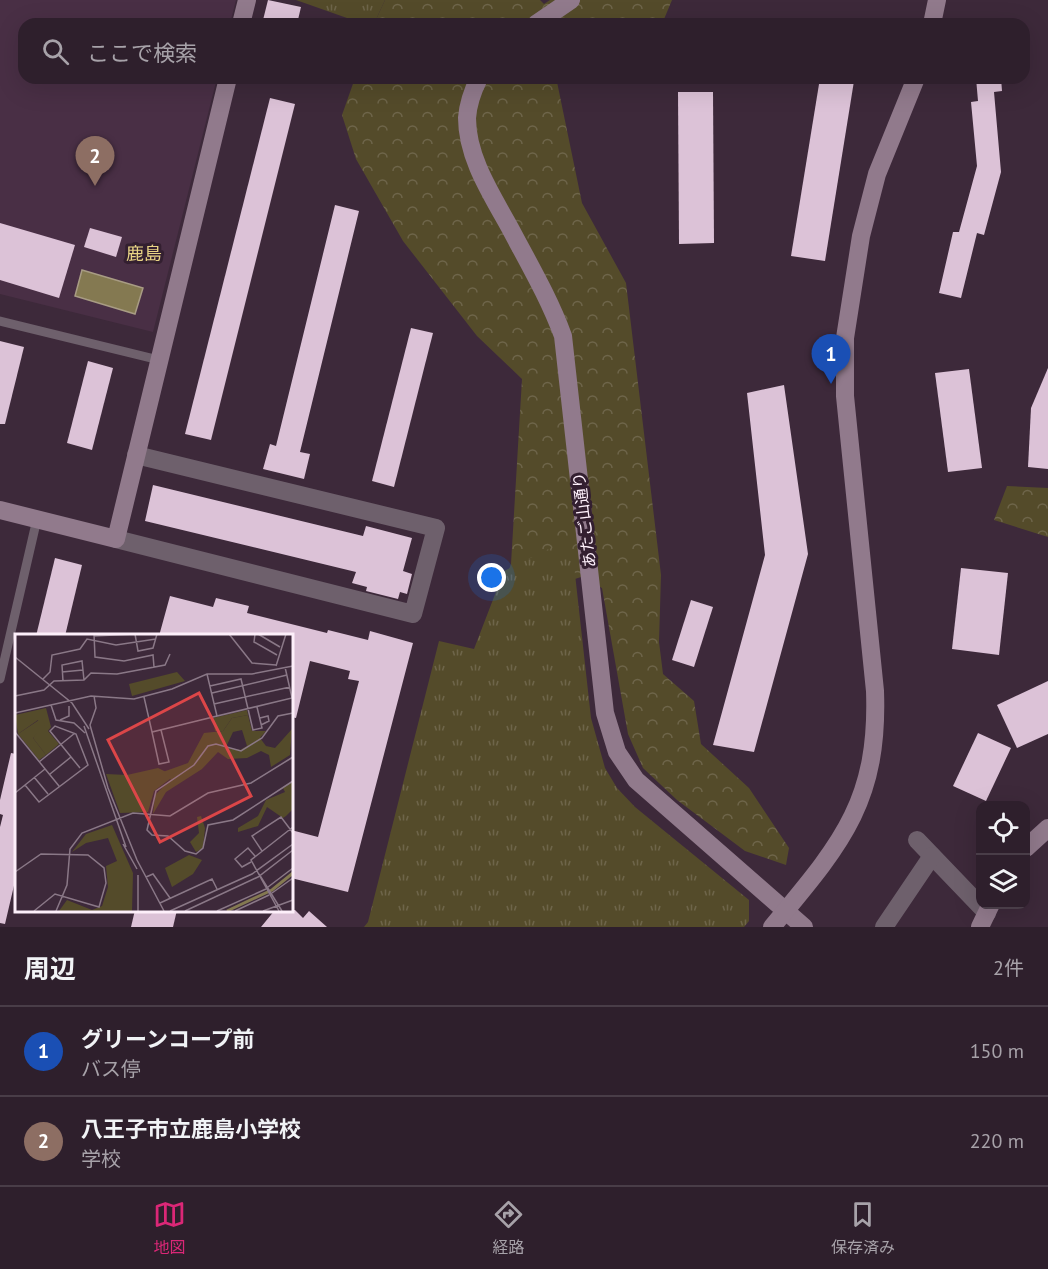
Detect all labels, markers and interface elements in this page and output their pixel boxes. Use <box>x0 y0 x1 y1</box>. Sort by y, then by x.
search box <box>18 18 1030 84</box>
icon: search <box>39 35 72 68</box>
text: ここで検索 <box>87 39 197 67</box>
pin: 2 <box>76 136 115 186</box>
district label: 鹿島 <box>126 242 162 265</box>
pin: 1 <box>812 334 850 384</box>
street label: あたご山通り <box>568 471 600 569</box>
your location <box>477 563 506 592</box>
inset map <box>15 634 292 912</box>
map controls <box>976 801 1030 909</box>
button: locate <box>976 801 1030 855</box>
button: layers <box>976 855 1030 909</box>
text: 周辺 <box>24 952 76 985</box>
text: 2件 <box>993 955 1024 981</box>
text: グリーンコープ前 <box>81 1025 255 1053</box>
text: 1 <box>38 1038 49 1064</box>
text: 150 m <box>970 1038 1024 1064</box>
text: バス停 <box>81 1056 141 1082</box>
text: 八王子市立鹿島小学校 <box>81 1115 301 1143</box>
text: 2 <box>38 1128 49 1154</box>
text: 220 m <box>970 1128 1024 1154</box>
text: 学校 <box>81 1146 121 1172</box>
tab: 地図 <box>153 1198 186 1258</box>
tab: 経路 <box>492 1198 525 1258</box>
tab: 保存済み <box>831 1198 895 1258</box>

